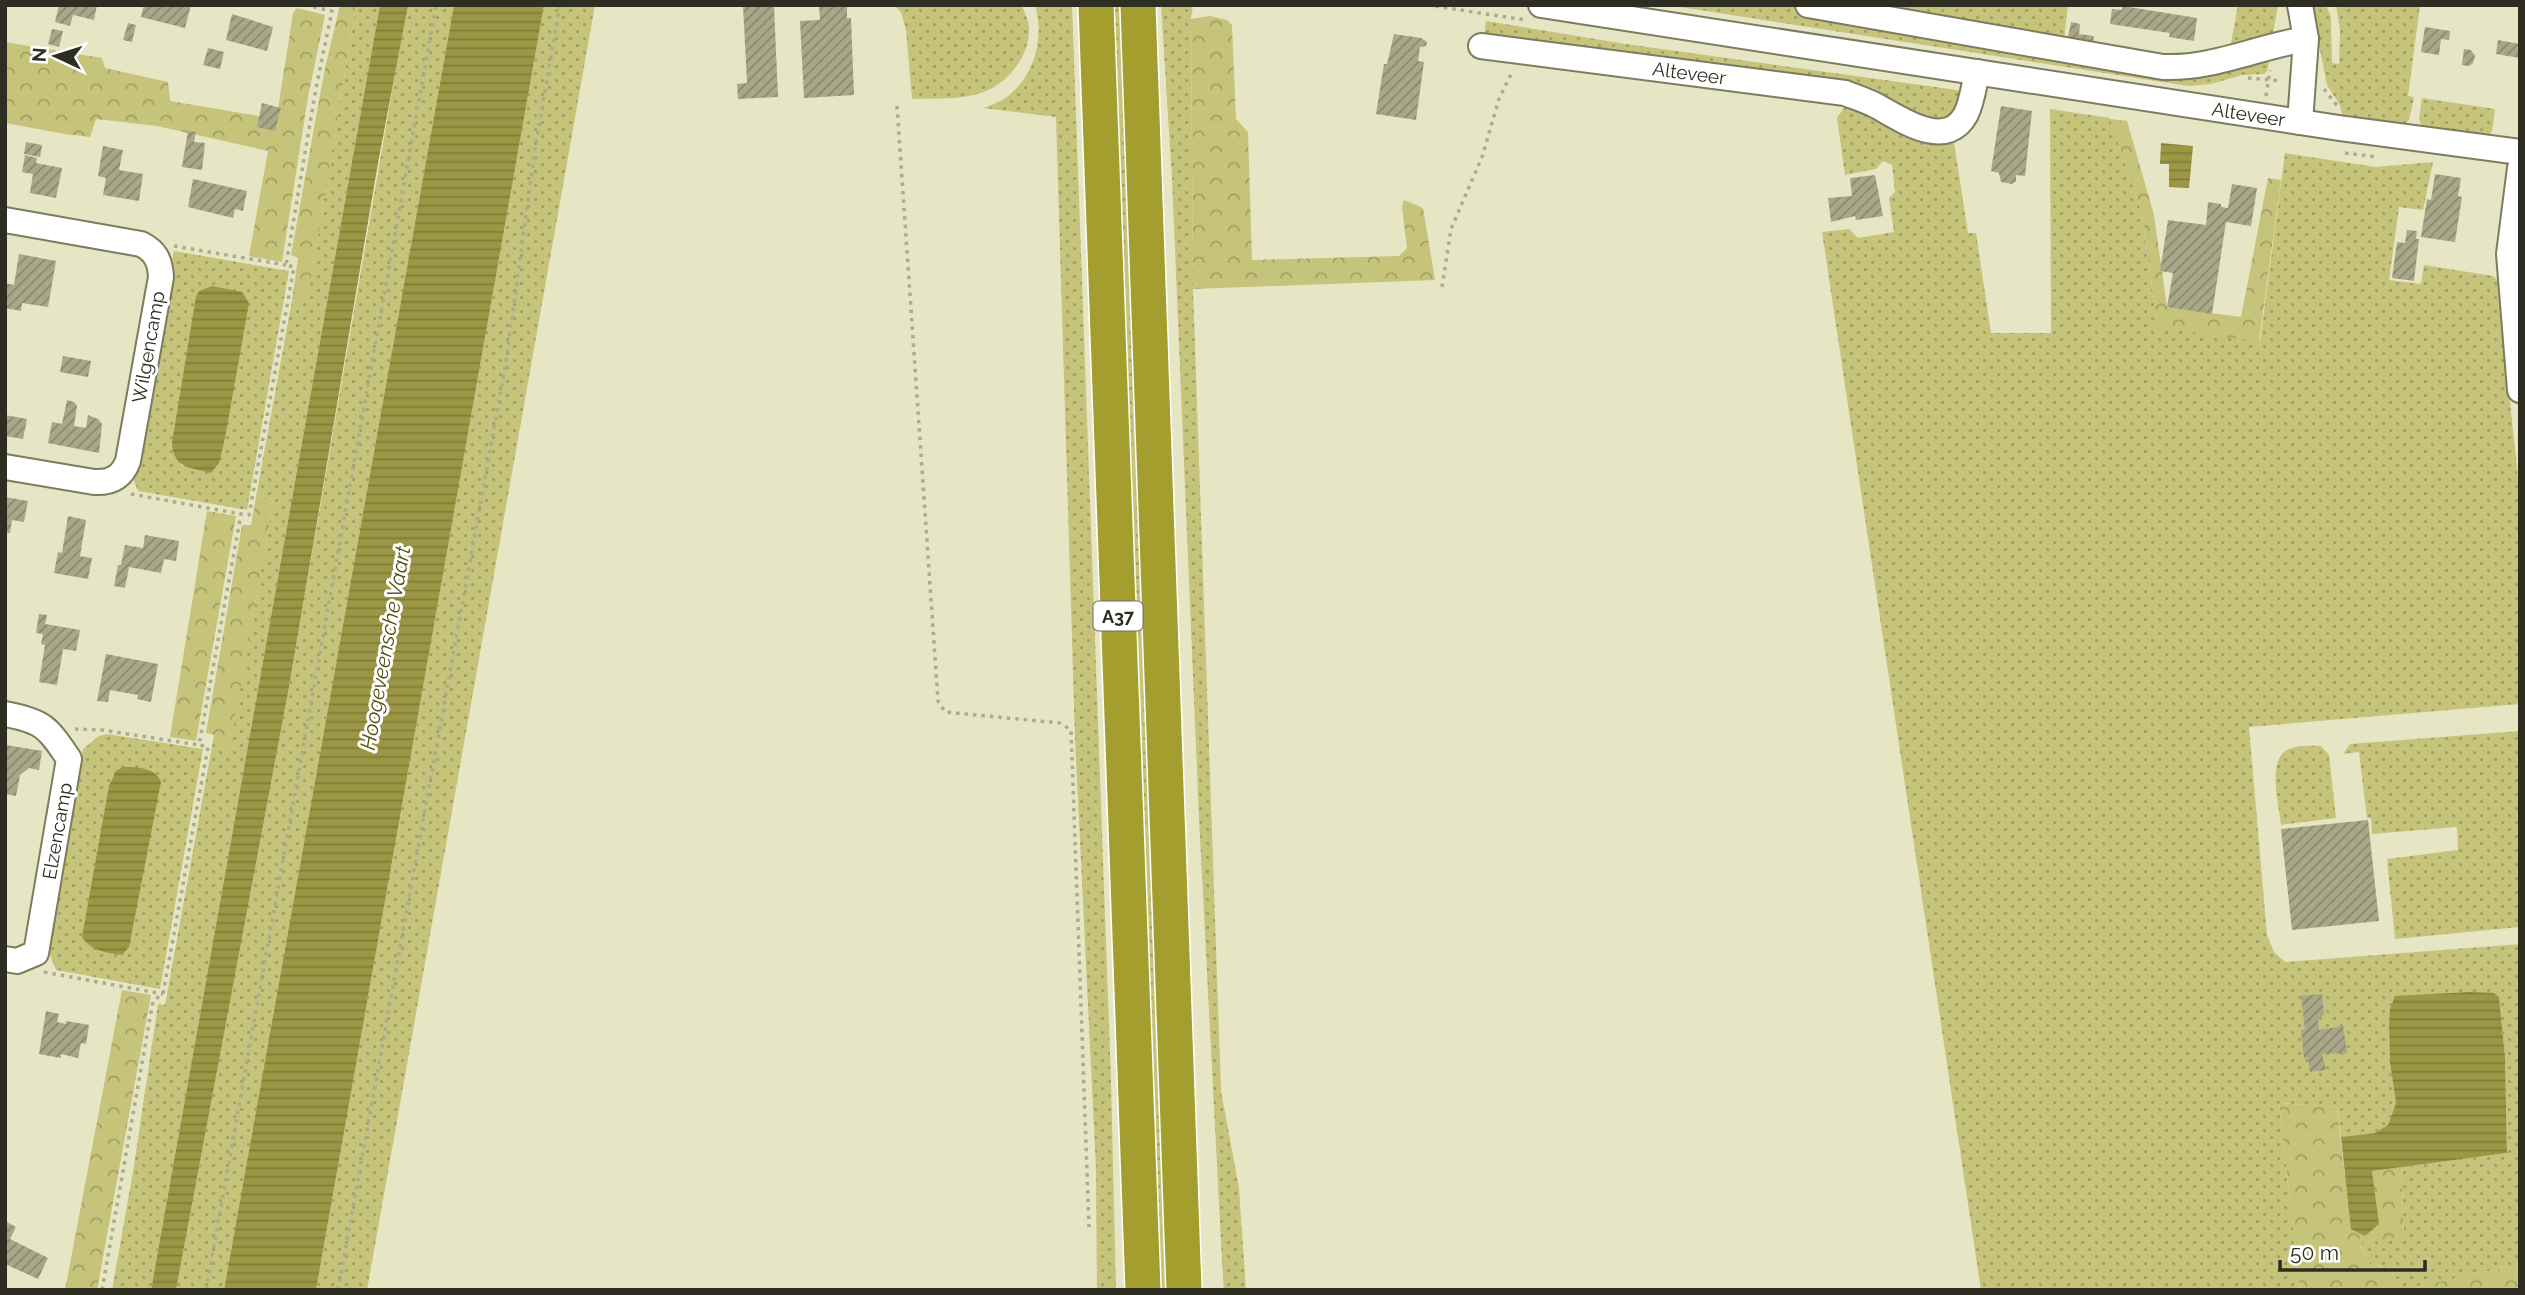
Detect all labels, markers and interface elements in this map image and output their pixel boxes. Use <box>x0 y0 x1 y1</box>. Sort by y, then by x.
north arrow <box>21 21 91 91</box>
text: N <box>28 47 51 63</box>
street label: Alteveer <box>1651 57 1728 89</box>
street label: Alteveer <box>2210 98 2287 131</box>
street label: Wilgencamp <box>127 289 169 405</box>
water label: Hoogeveensche Vaart <box>355 544 415 752</box>
road number: A37 <box>1094 602 1142 630</box>
street label: Elzencamp <box>38 781 76 881</box>
scale bar <box>2280 1228 2425 1272</box>
text: 50 m <box>2290 1240 2339 1265</box>

